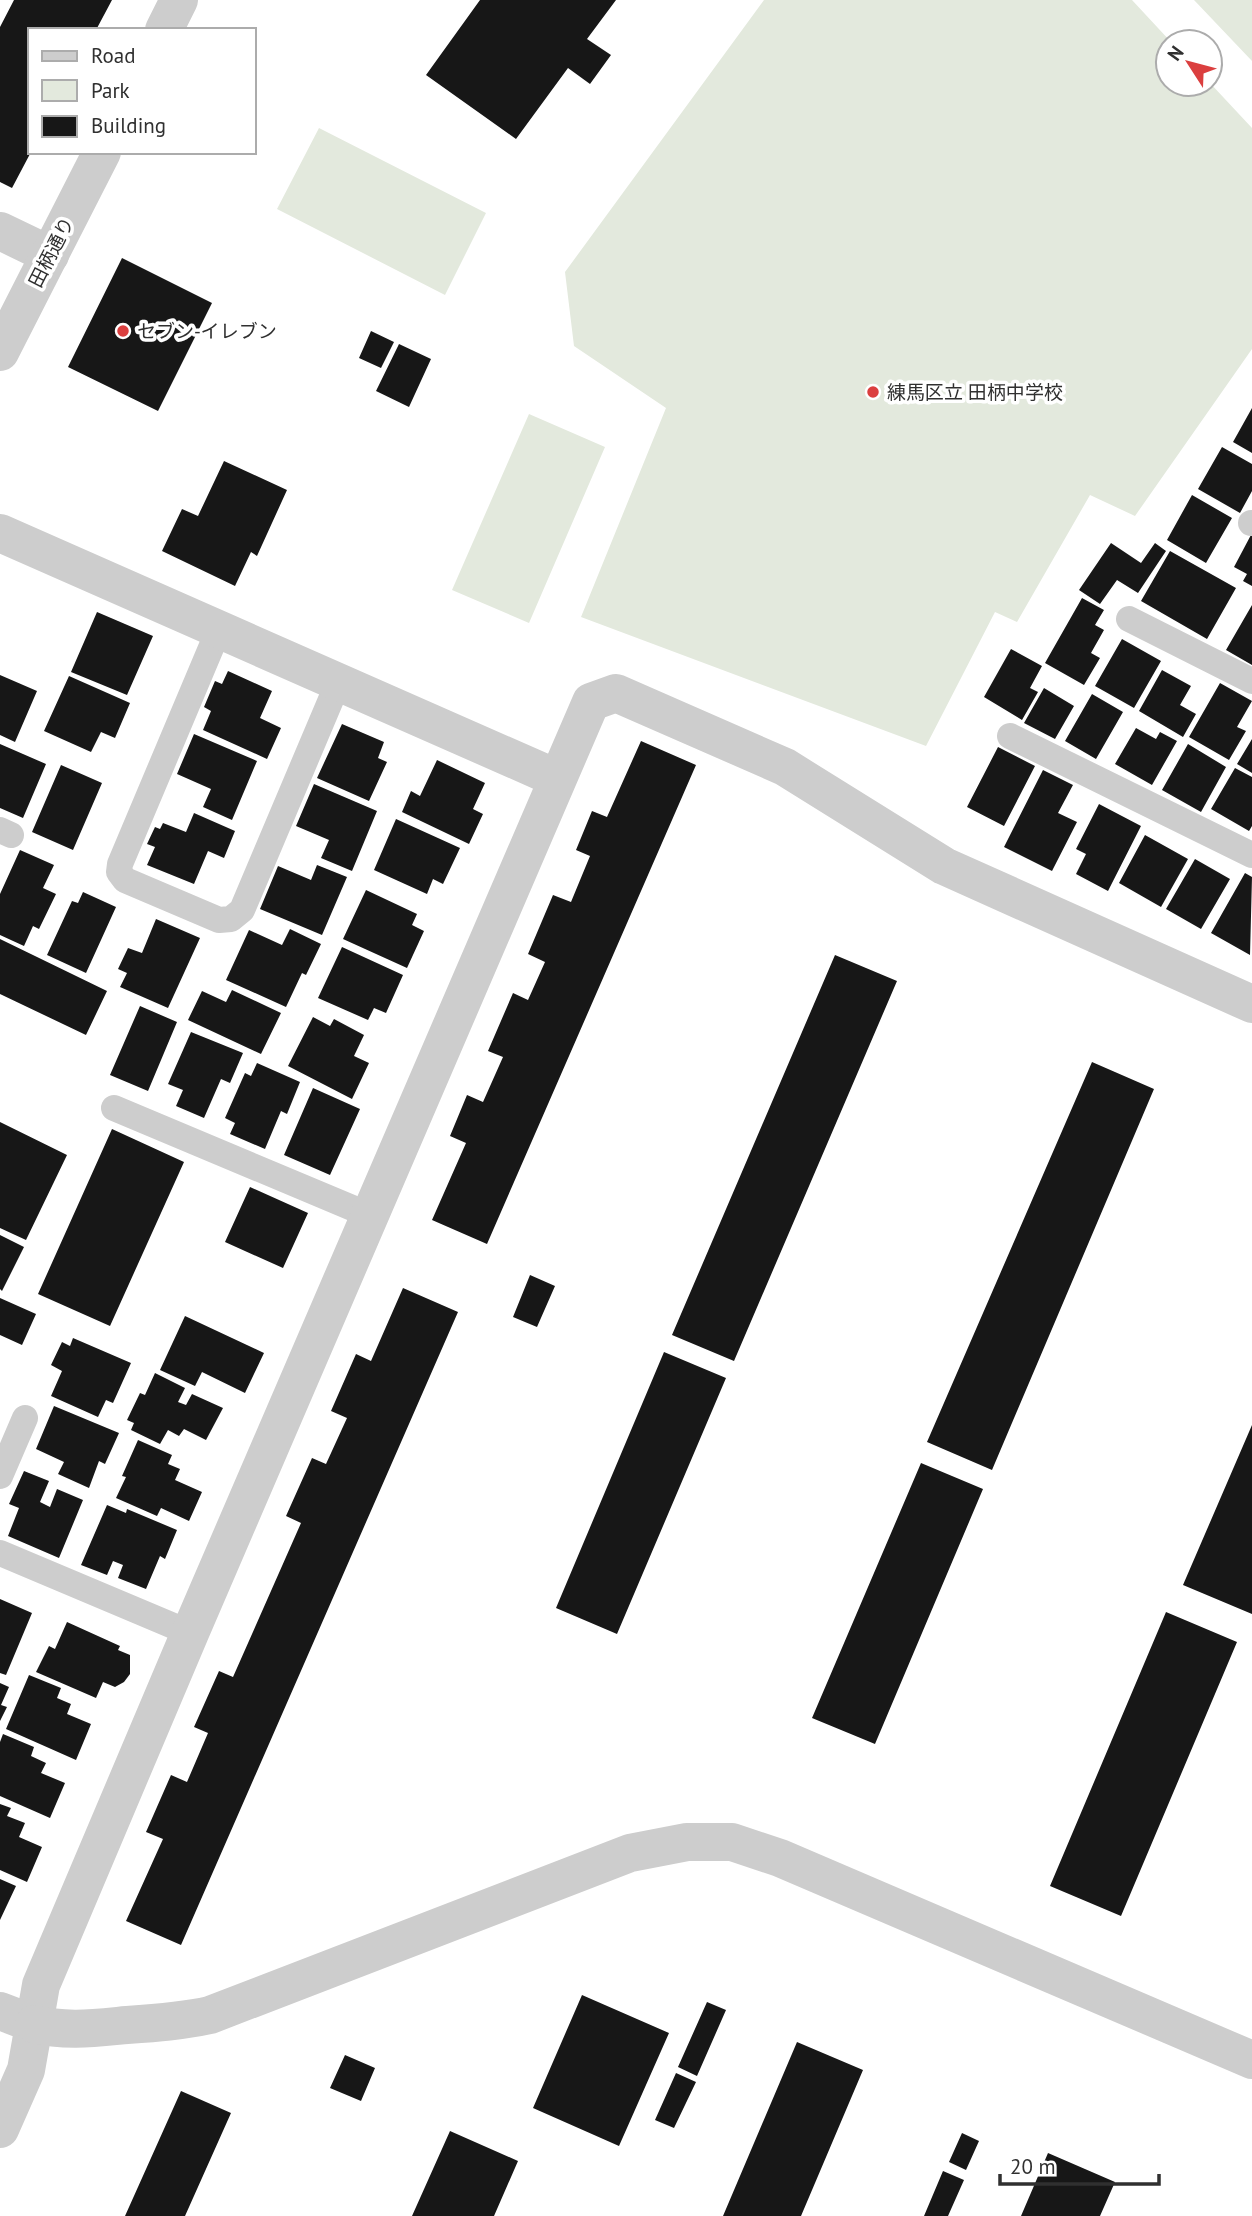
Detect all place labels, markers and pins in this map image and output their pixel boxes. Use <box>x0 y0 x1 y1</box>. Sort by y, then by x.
place label: セブン-イレブン <box>137 319 277 343</box>
marker: セブン-イレブン <box>115 323 131 339</box>
place label: 練馬区立 田柄中学校 <box>887 380 1063 404</box>
marker: 練馬区立 田柄中学校 <box>865 384 881 400</box>

